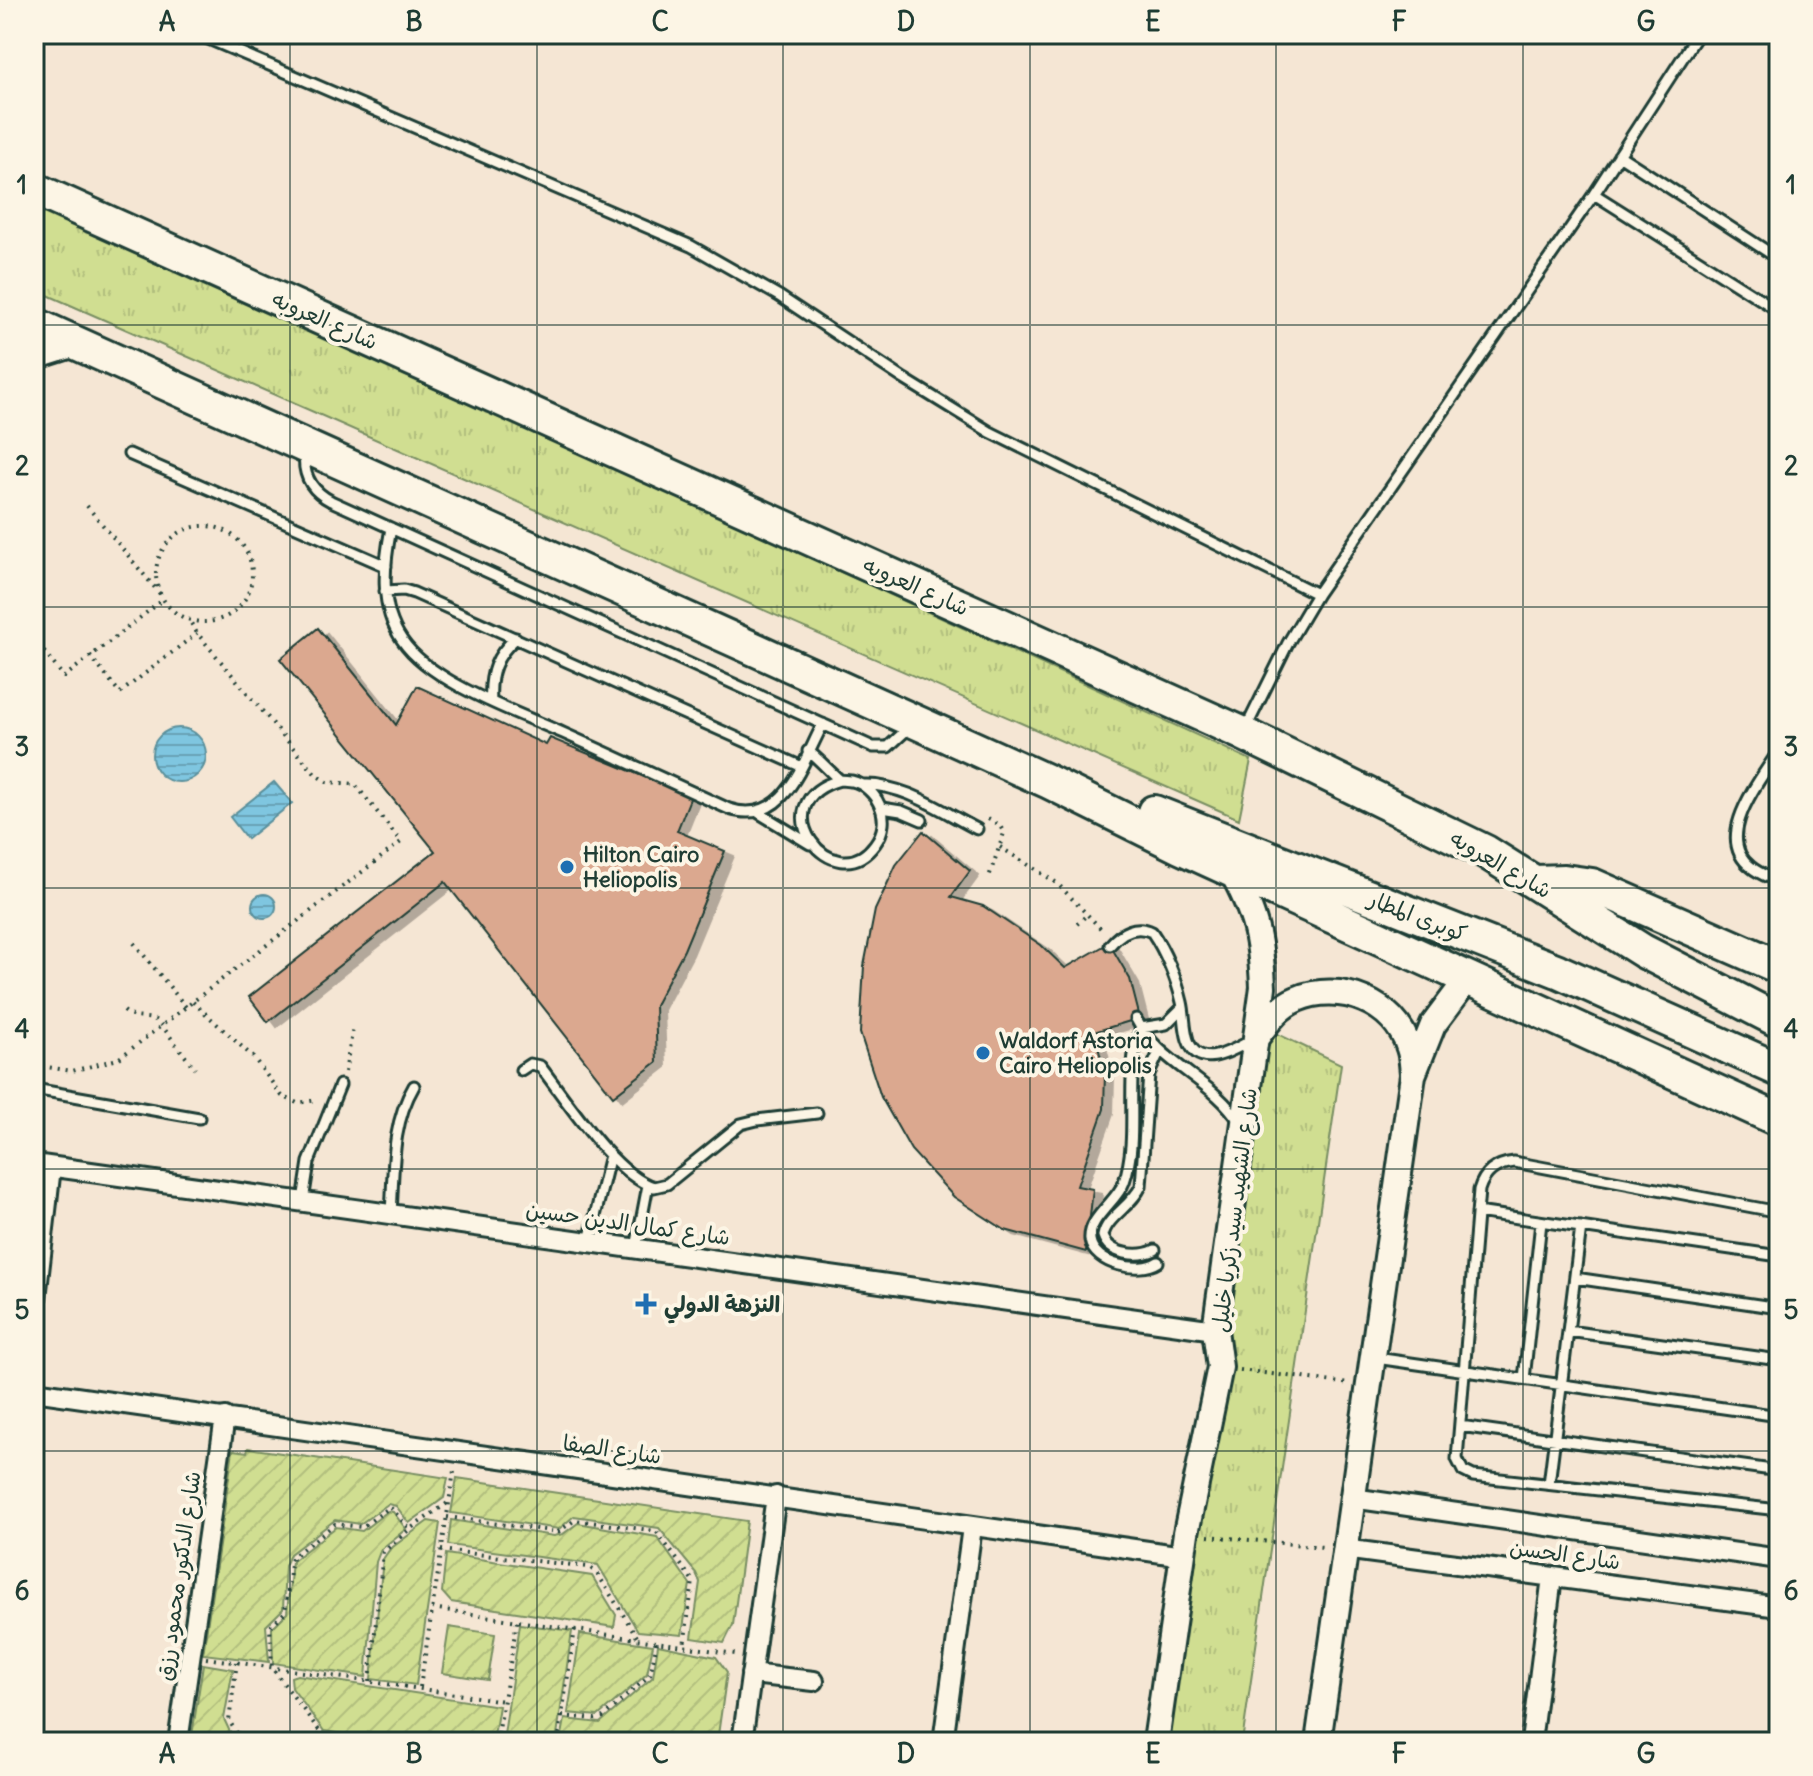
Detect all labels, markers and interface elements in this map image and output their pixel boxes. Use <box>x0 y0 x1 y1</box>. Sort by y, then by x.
text: A <box>159 5 176 38</box>
text: B <box>405 5 423 38</box>
text: C <box>651 5 669 38</box>
text: D <box>897 5 915 38</box>
text: E <box>1145 5 1161 38</box>
text: F <box>1392 5 1407 38</box>
text: G <box>1637 5 1656 38</box>
text: 1 <box>17 168 27 201</box>
text: 1 <box>1786 168 1796 201</box>
street label: شارع العروبه <box>267 284 382 358</box>
text: 2 <box>15 449 29 482</box>
text: 2 <box>1784 449 1798 482</box>
street label: شارع العروبه <box>858 550 973 624</box>
text: 3 <box>15 730 29 763</box>
text: 3 <box>1784 730 1798 763</box>
street label: شارع العروبه <box>1444 824 1557 906</box>
place label: Hilton Cairo Heliopolis <box>583 840 699 893</box>
marker: Hilton Cairo Heliopolis <box>558 858 576 876</box>
street label: كوبرى المطار <box>1363 884 1471 948</box>
text: 4 <box>14 1012 30 1045</box>
text: 4 <box>1783 1012 1799 1045</box>
place label: Waldorf Astoria Cairo Heliopolis <box>999 1026 1153 1079</box>
marker: Waldorf Astoria Cairo Heliopolis <box>974 1044 992 1062</box>
street label: شارع الشهيد سيد زكريا خليل <box>1205 1086 1265 1334</box>
street label: شارع كمال الدين حسين <box>524 1195 732 1253</box>
place label: النزهة الدولي <box>664 1290 780 1324</box>
text: 5 <box>15 1293 30 1326</box>
marker: النزهة الدولي <box>635 1293 657 1315</box>
text: 5 <box>1784 1293 1799 1326</box>
street label: شارع الصفا <box>561 1428 663 1472</box>
street label: شارع الدكتور محمود رزق <box>149 1469 209 1683</box>
street label: شارع الحسن <box>1508 1532 1622 1578</box>
text: 6 <box>14 1574 30 1607</box>
text: 6 <box>1783 1574 1799 1607</box>
text: A <box>159 1737 176 1770</box>
text: B <box>405 1737 423 1770</box>
text: C <box>651 1737 669 1770</box>
text: D <box>897 1737 915 1770</box>
text: E <box>1145 1737 1161 1770</box>
text: F <box>1392 1737 1407 1770</box>
text: G <box>1637 1737 1656 1770</box>

